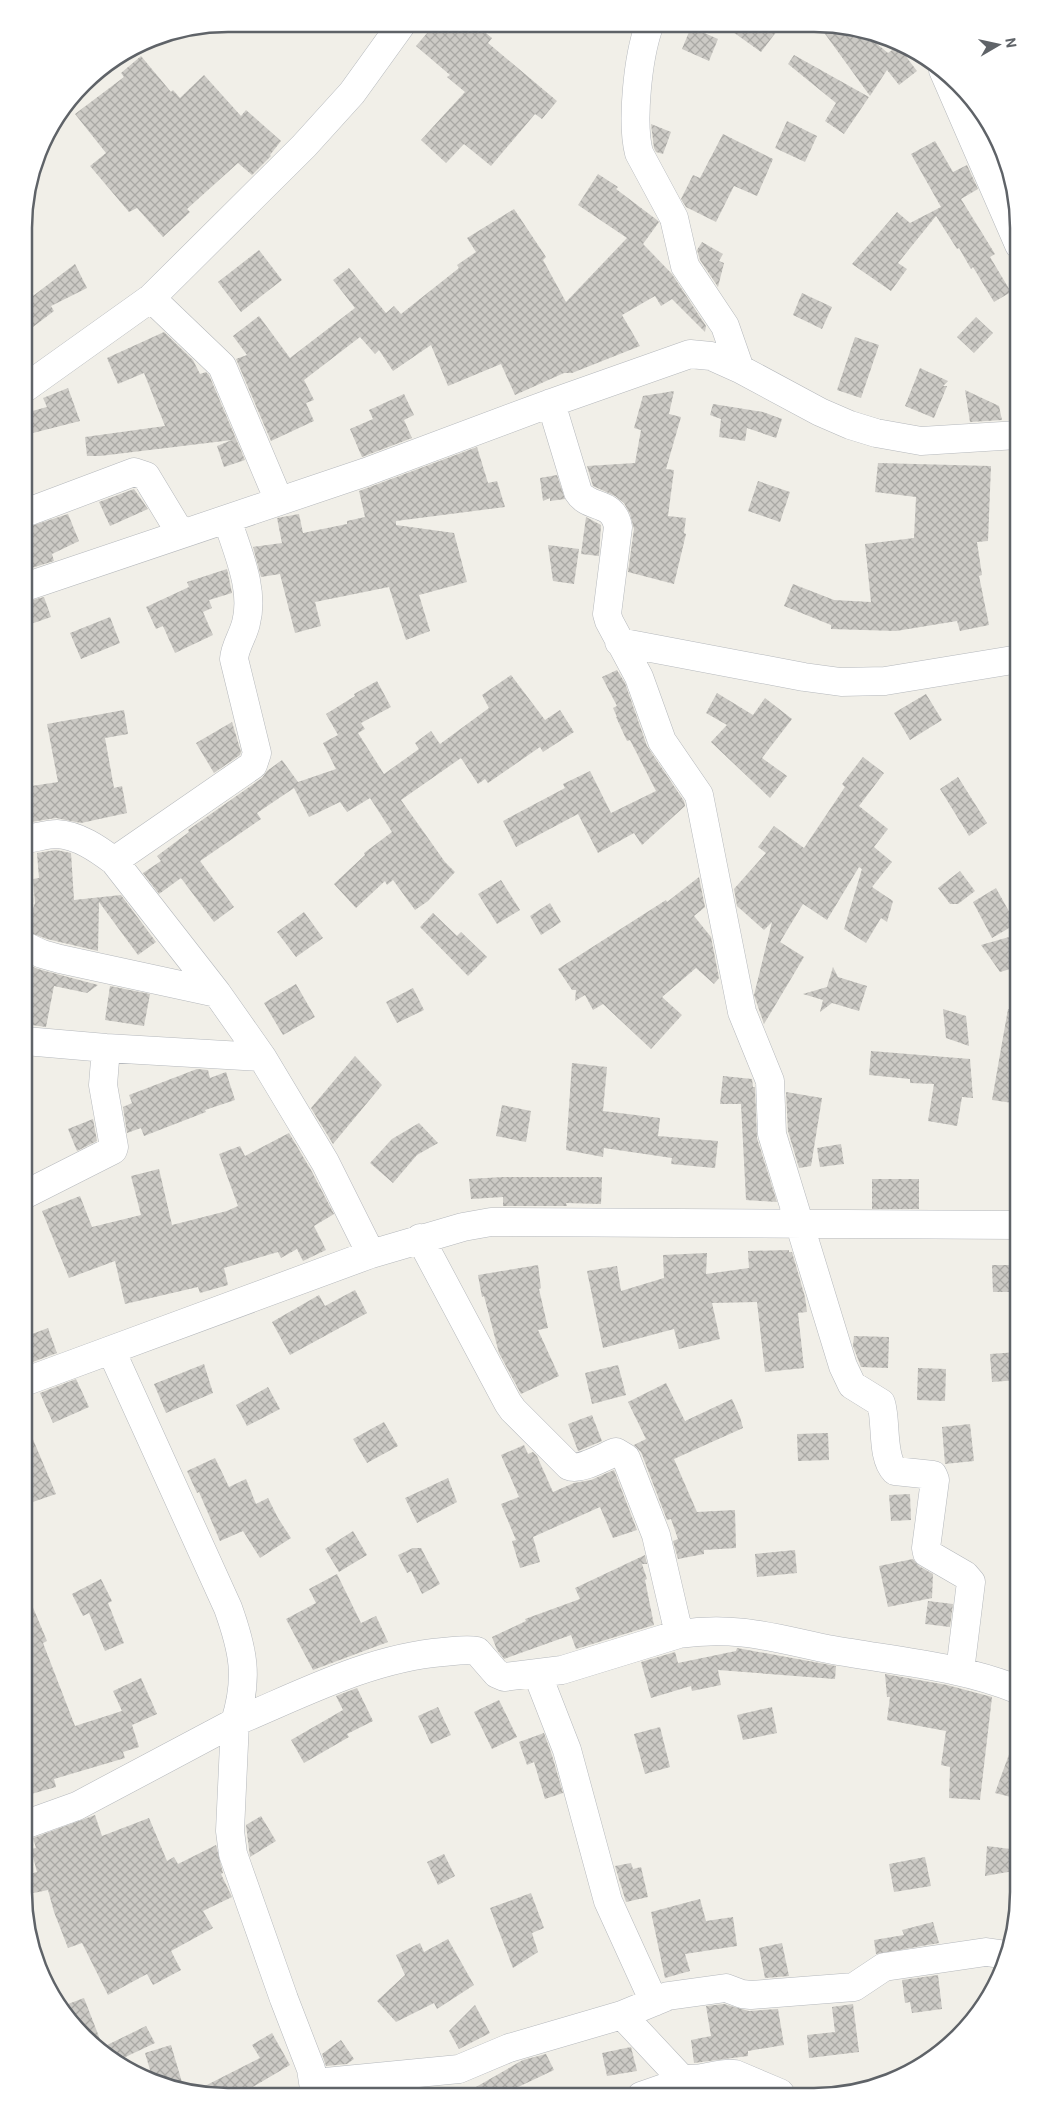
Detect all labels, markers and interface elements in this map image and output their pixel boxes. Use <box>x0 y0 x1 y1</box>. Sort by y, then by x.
north arrow <box>973 20 1023 70</box>
text: N <box>1002 37 1020 49</box>

